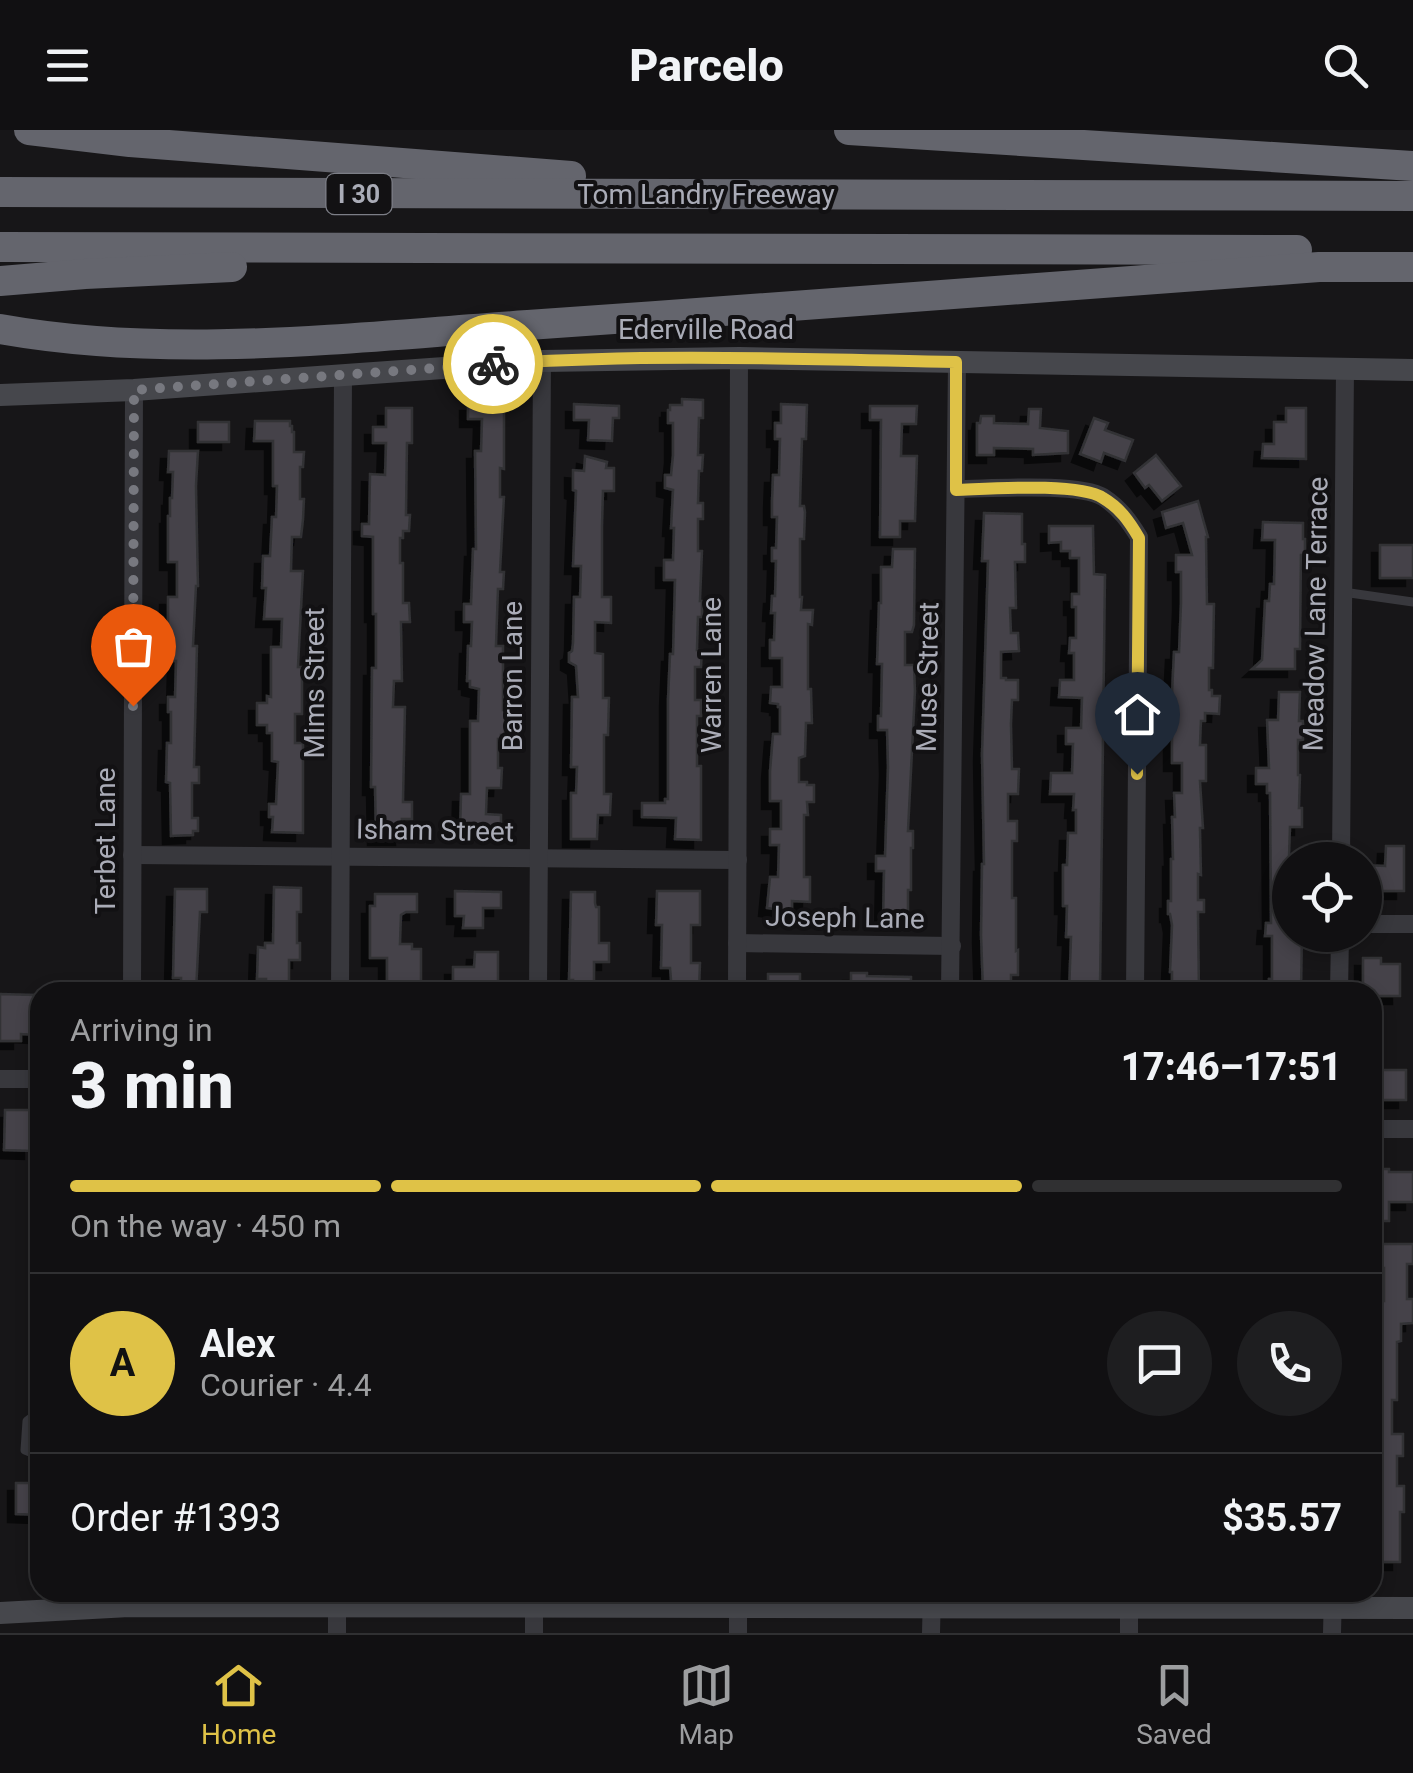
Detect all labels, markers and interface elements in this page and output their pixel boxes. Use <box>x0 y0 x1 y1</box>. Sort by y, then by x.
icon: menu <box>40 38 95 93</box>
icon: search <box>1318 38 1373 93</box>
text: Parcelo <box>629 39 784 92</box>
road number: I 30 <box>326 174 392 214</box>
street label: Tom Landry Freeway <box>577 178 835 211</box>
street label: Ederville Road <box>618 313 794 346</box>
courier <box>443 314 543 414</box>
icon: bike <box>466 337 521 392</box>
street label: Meadow Lane Terrace <box>1297 476 1334 752</box>
street label: Warren Lane <box>695 597 728 753</box>
street label: Barron Lane <box>496 601 529 751</box>
street label: Muse Street <box>910 602 945 752</box>
pin <box>91 604 176 707</box>
street label: Mims Street <box>298 607 331 759</box>
icon: bag <box>106 619 161 674</box>
pin <box>1095 672 1180 775</box>
icon: home <box>1110 687 1165 742</box>
street label: Terbet Lane <box>89 768 122 915</box>
street label: Isham Street <box>356 813 514 848</box>
map controls <box>1272 842 1382 952</box>
button: locate <box>1272 842 1382 952</box>
street label: Joseph Lane <box>765 900 925 935</box>
text: Arriving in <box>70 1011 213 1049</box>
text: 17:46–17:51 <box>1121 1045 1342 1089</box>
text: 3 min <box>70 1048 234 1124</box>
text: On the way · 450 m <box>70 1207 341 1245</box>
button: chat <box>1107 1311 1212 1416</box>
button: phone <box>1237 1311 1342 1416</box>
text: Alex <box>200 1322 275 1366</box>
text: A <box>110 1341 135 1385</box>
text: Courier · 4.4 <box>200 1366 372 1404</box>
text: Order #1393 <box>70 1496 281 1540</box>
text: $35.57 <box>1222 1496 1342 1540</box>
tab: Home <box>201 1658 276 1751</box>
tab: Map <box>679 1658 734 1751</box>
tab: Saved <box>1136 1658 1212 1751</box>

